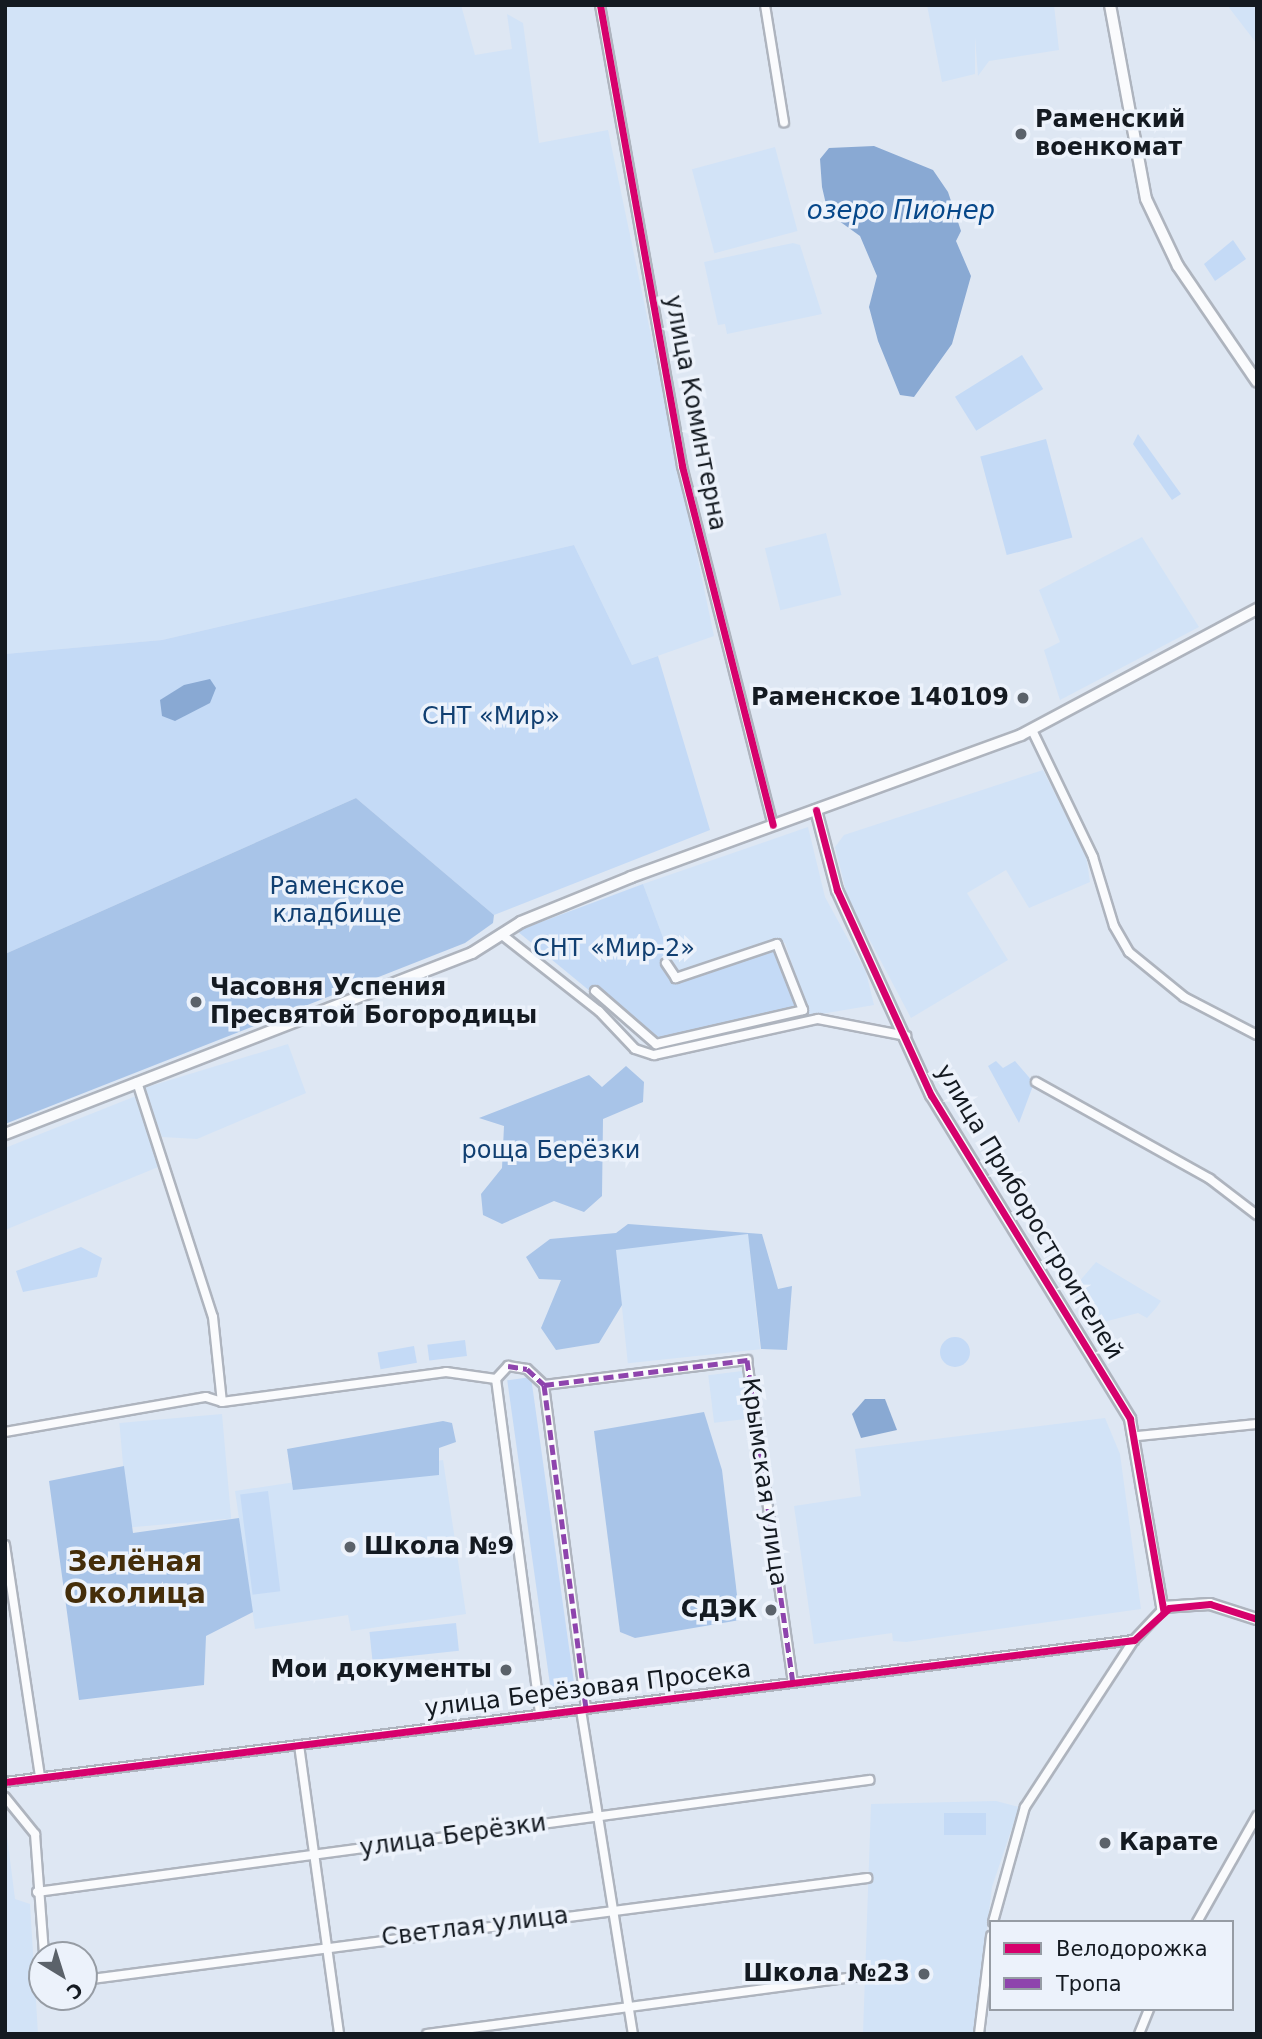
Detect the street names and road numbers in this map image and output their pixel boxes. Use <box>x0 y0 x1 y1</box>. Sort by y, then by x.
street label: улица Коминтерна <box>658 293 732 533</box>
street label: улица Приборостроителей <box>929 1059 1129 1365</box>
street label: Крымская улица <box>735 1376 793 1588</box>
street label: улица Берёзовая Просека <box>423 1655 753 1723</box>
street label: улица Берёзки <box>358 1809 548 1863</box>
street label: Светлая улица <box>380 1901 570 1953</box>

